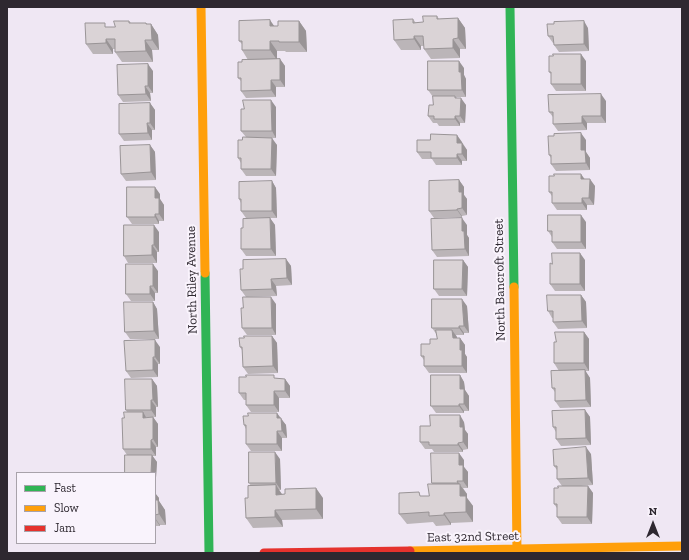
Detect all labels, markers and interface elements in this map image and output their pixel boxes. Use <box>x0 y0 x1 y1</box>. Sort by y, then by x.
street label: North Bancroft Street <box>491 219 509 341</box>
street label: North Riley Avenue <box>183 226 201 334</box>
legend <box>16 472 156 544</box>
text: Fast <box>54 481 76 495</box>
text: Slow <box>54 501 79 515</box>
north arrow <box>633 504 673 544</box>
text: N <box>649 505 657 518</box>
text: Jam <box>54 521 75 535</box>
street label: East 32nd Street <box>427 528 519 546</box>

